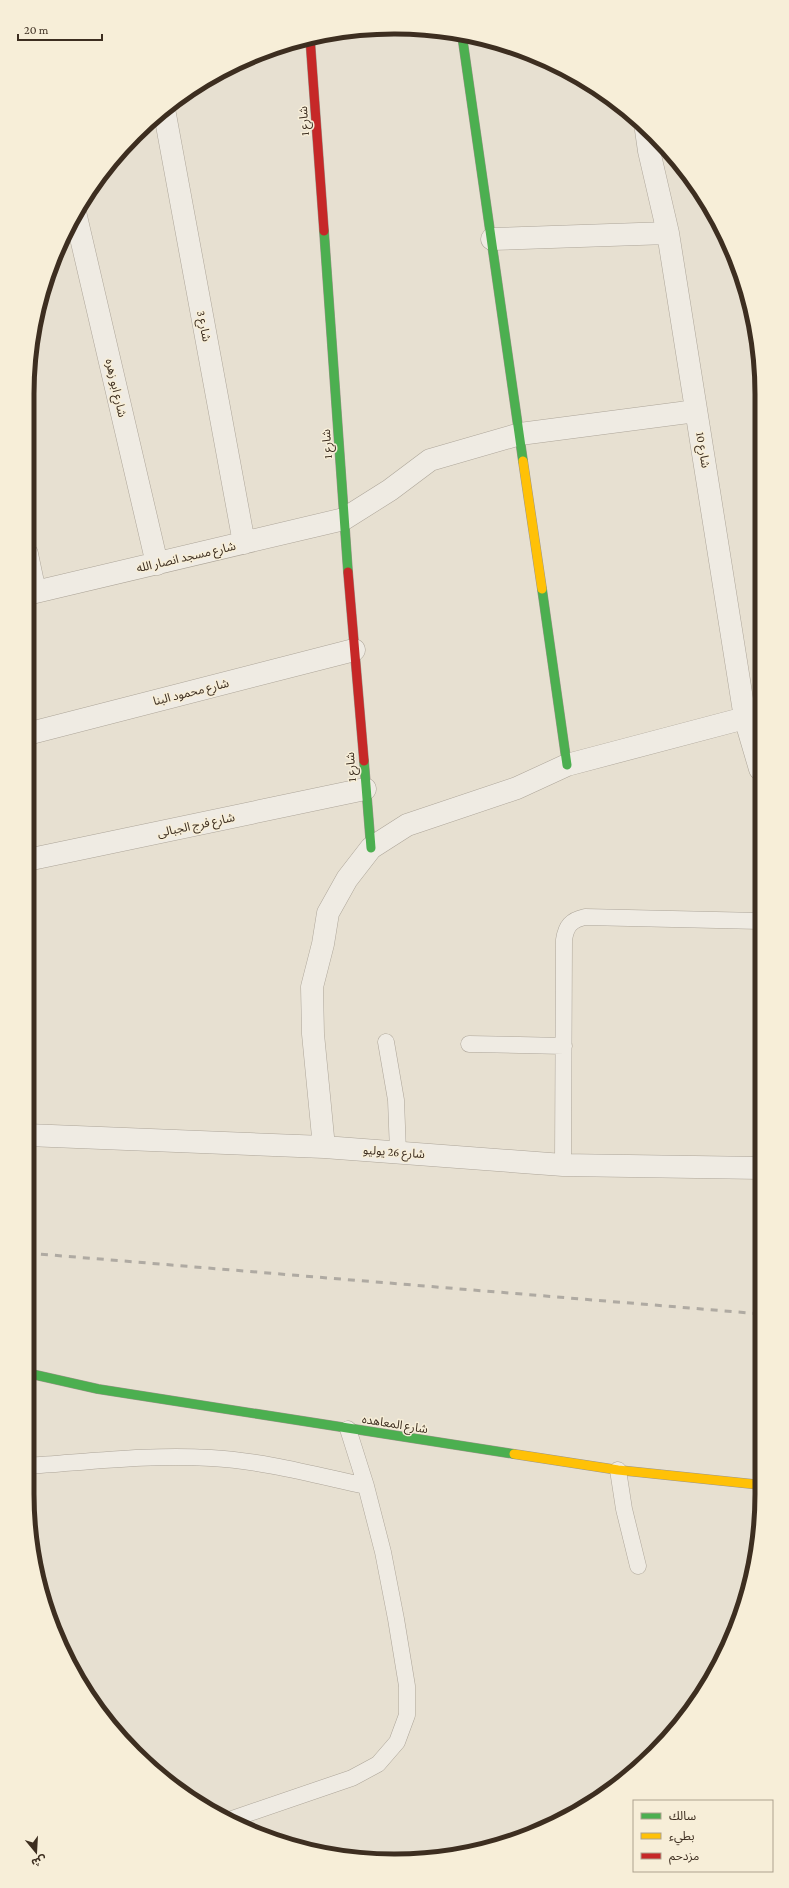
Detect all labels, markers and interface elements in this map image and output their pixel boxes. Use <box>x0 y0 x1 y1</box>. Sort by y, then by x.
scale bar <box>18 16 102 42</box>
text: 20 m <box>24 23 49 37</box>
street label: شارع 1 <box>296 106 314 136</box>
street label: شارع 3 <box>192 309 214 343</box>
street label: شارع ابو زهره <box>101 357 130 419</box>
street label: شارع 1 <box>319 429 337 459</box>
street label: شارع 10 <box>691 431 713 469</box>
street label: شارع مسجد انصار الله <box>135 539 237 577</box>
street label: شارع محمود البنا <box>152 676 231 710</box>
street label: شارع 1 <box>343 752 361 782</box>
street label: شارع فرج الجبالى <box>156 810 236 842</box>
street label: شارع 26 يوليو <box>362 1143 426 1163</box>
street label: شارع المعاهده <box>361 1412 429 1438</box>
legend <box>633 1800 773 1872</box>
text: سالك <box>669 1809 696 1823</box>
text: بطيء <box>669 1829 695 1846</box>
north arrow <box>16 1832 56 1872</box>
text: مزدحم <box>669 1849 699 1865</box>
text: ش <box>30 1853 48 1870</box>

